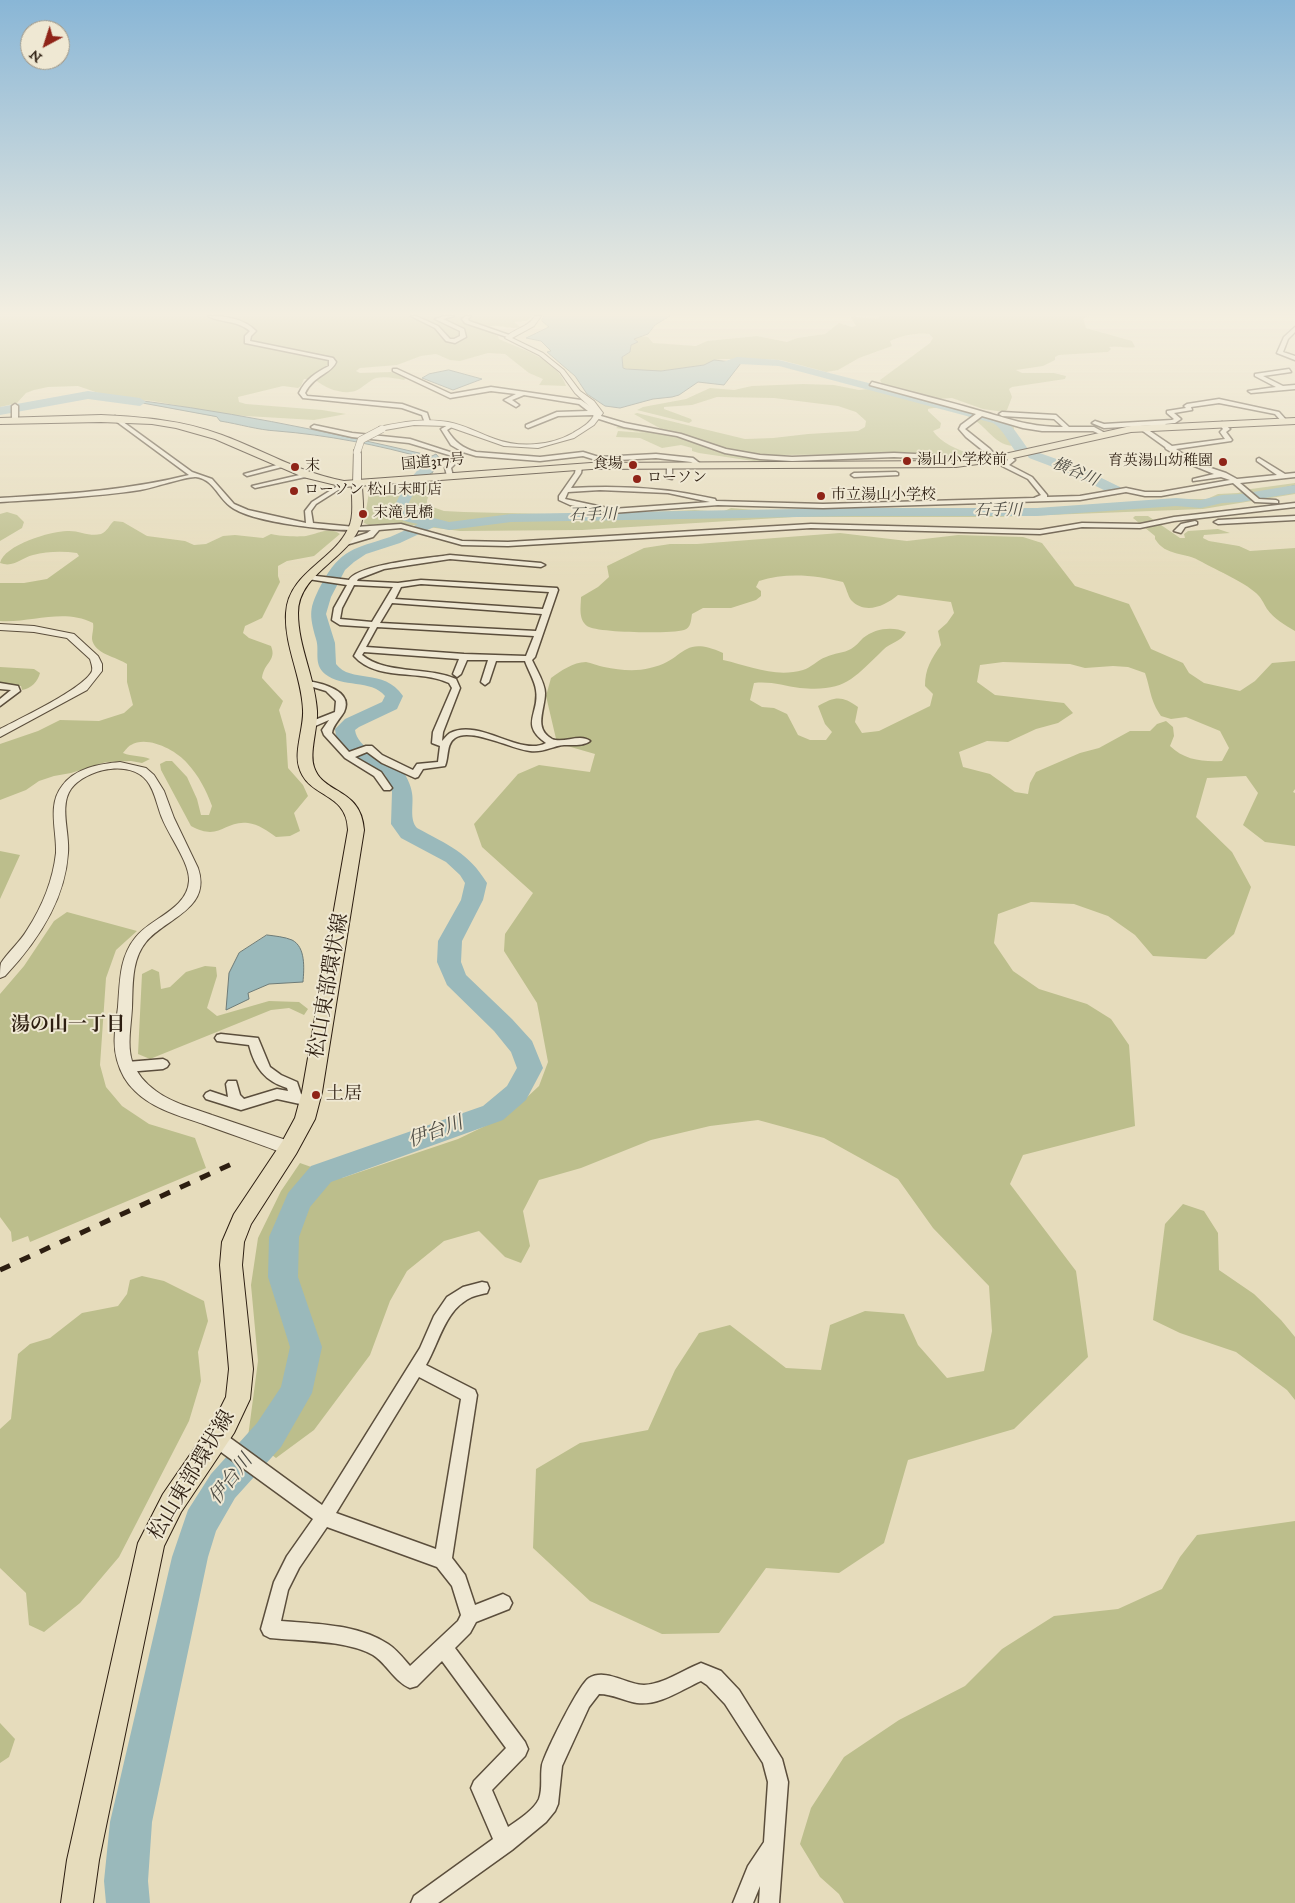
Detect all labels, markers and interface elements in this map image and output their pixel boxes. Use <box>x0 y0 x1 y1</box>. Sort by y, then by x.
north arrow <box>20 20 70 70</box>
text: N <box>26 45 46 66</box>
street label: 国道317号 <box>400 451 466 475</box>
place label: 湯山小学校前 <box>917 452 1007 470</box>
place label: 育英湯山幼稚園 <box>1108 453 1213 471</box>
marker: 湯山小学校前 <box>901 455 913 467</box>
water label: 横谷川 <box>1049 455 1101 491</box>
place label: 食場 <box>593 456 623 474</box>
marker: 育英湯山幼稚園 <box>1217 456 1229 468</box>
place label: 末 <box>305 458 320 476</box>
marker: 食場 <box>627 459 639 471</box>
marker: 末 <box>289 461 301 473</box>
place label: ローソン <box>647 470 707 488</box>
marker: ローソン <box>631 473 643 485</box>
place label: ローソン 松山末町店 <box>304 482 442 500</box>
marker: ローソン 松山末町店 <box>288 485 300 497</box>
place label: 市立湯山小学校 <box>831 487 936 505</box>
marker: 市立湯山小学校 <box>815 490 827 502</box>
water label: 石手川 <box>974 502 1022 522</box>
place label: 末滝見橋 <box>373 505 433 523</box>
water label: 石手川 <box>569 506 617 526</box>
marker: 末滝見橋 <box>357 508 369 520</box>
street label: 松山東部環状線 <box>305 911 355 1061</box>
district label: 湯の山一丁目 <box>11 1015 125 1037</box>
place label: 土居 <box>326 1084 362 1106</box>
marker: 土居 <box>310 1089 322 1101</box>
water label: 伊台川 <box>405 1113 467 1153</box>
street label: 松山東部環状線 <box>144 1407 242 1545</box>
water label: 伊台川 <box>205 1451 259 1509</box>

